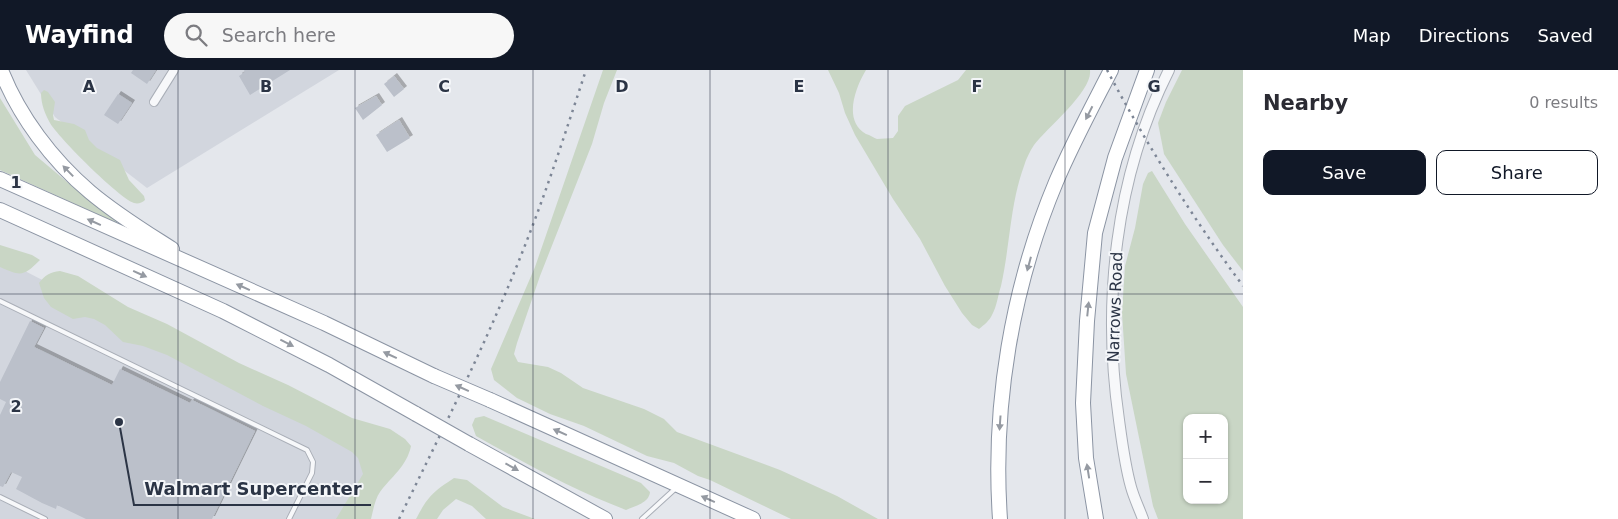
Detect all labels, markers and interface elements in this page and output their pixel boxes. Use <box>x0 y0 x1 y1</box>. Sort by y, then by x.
search box <box>164 13 514 58</box>
text: Wayfind <box>25 21 134 49</box>
icon: search <box>182 21 210 49</box>
text: Search here <box>222 24 336 46</box>
text: Map <box>1353 25 1391 46</box>
text: Directions <box>1419 25 1509 46</box>
text: Saved <box>1537 25 1593 46</box>
text: A <box>83 77 96 96</box>
text: B <box>260 77 272 96</box>
text: C <box>438 77 450 96</box>
text: D <box>615 77 629 96</box>
text: E <box>794 77 804 96</box>
text: F <box>972 77 982 96</box>
text: G <box>1147 77 1161 96</box>
text: Nearby <box>1263 91 1348 115</box>
text: 0 results <box>1529 93 1598 112</box>
one-way arrow <box>1084 106 1092 120</box>
button: Save <box>1263 150 1426 195</box>
button: Share <box>1436 150 1598 195</box>
one-way arrow <box>62 165 74 177</box>
text: 1 <box>10 173 22 192</box>
one-way arrow <box>87 217 101 225</box>
street label: Narrows Road <box>1104 251 1126 363</box>
one-way arrow <box>1024 256 1032 271</box>
one-way arrow <box>133 270 147 278</box>
one-way arrow <box>236 282 250 290</box>
one-way arrow <box>1084 300 1092 316</box>
one-way arrow <box>280 339 294 347</box>
one-way arrow <box>383 351 397 359</box>
one-way arrow <box>455 384 469 392</box>
text: 2 <box>10 397 22 416</box>
map controls <box>1183 414 1228 504</box>
button: + <box>1183 414 1228 459</box>
one-way arrow <box>996 416 1004 432</box>
one-way arrow <box>553 428 567 436</box>
button: − <box>1183 459 1228 504</box>
one-way arrow <box>505 463 519 472</box>
one-way arrow <box>1084 463 1092 479</box>
callout: Walmart Supercenter <box>134 472 371 505</box>
text: Walmart Supercenter <box>144 478 362 499</box>
one-way arrow <box>701 495 715 503</box>

